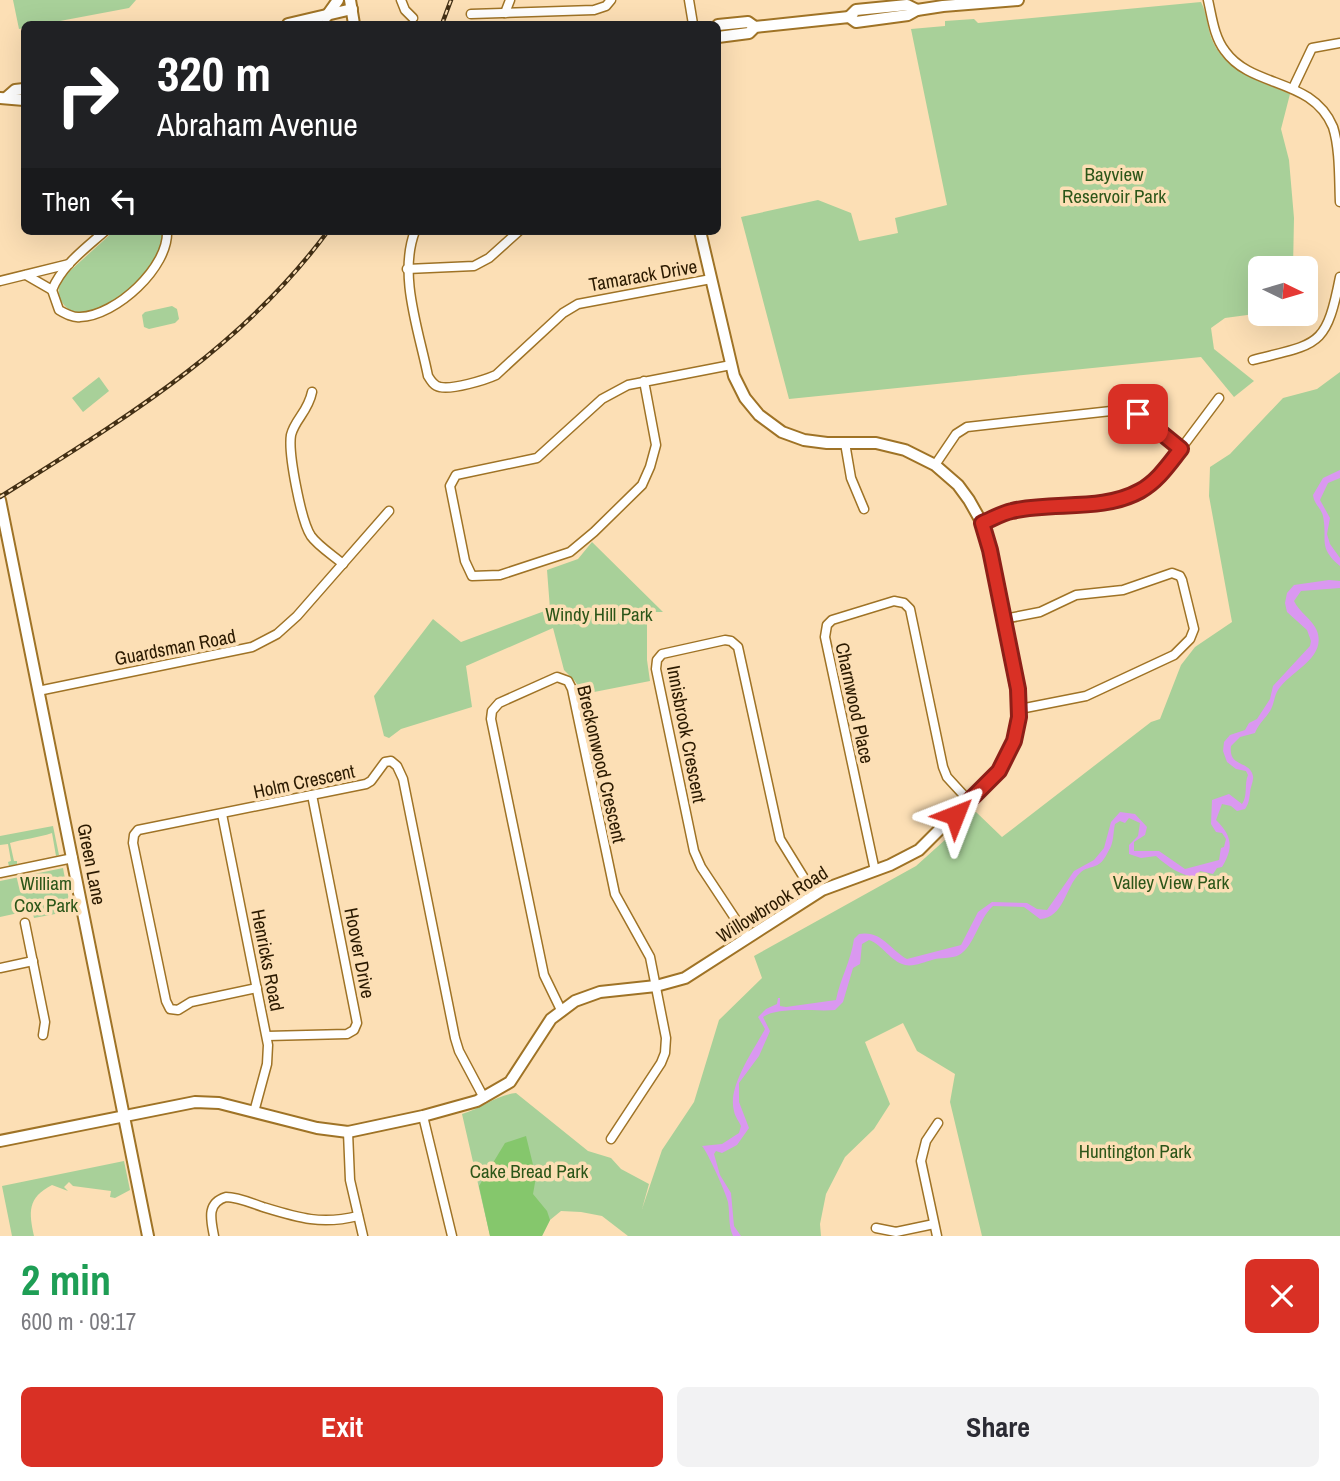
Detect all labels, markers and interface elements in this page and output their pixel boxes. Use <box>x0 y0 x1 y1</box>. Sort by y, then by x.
text: 320 m <box>157 40 271 106</box>
icon: right <box>42 49 133 140</box>
text: Abraham Avenue <box>157 103 358 146</box>
park label: Bayview Reservoir Park <box>1062 161 1166 209</box>
icon: left <box>105 182 143 220</box>
text: Then <box>42 184 91 219</box>
street label: Tamarack Drive <box>587 253 699 297</box>
north arrow <box>1248 256 1318 326</box>
map controls <box>1248 256 1318 326</box>
pin <box>1108 384 1168 444</box>
icon: arrive <box>1119 395 1157 433</box>
park label: Windy Hill Park <box>545 601 653 627</box>
street label: Guardsman Road <box>112 623 238 671</box>
street label: Charnwood Place <box>830 640 880 766</box>
street label: Innisbrook Crescent <box>661 663 713 806</box>
street label: Breckonwood Crescent <box>571 683 633 846</box>
street label: Holm Crescent <box>251 757 358 804</box>
position arrow <box>918 778 992 852</box>
street label: Green Lane <box>71 821 113 907</box>
street label: Willowbrook Road <box>712 859 832 949</box>
park label: Valley View Park <box>1113 869 1229 895</box>
park label: William Cox Park <box>14 870 78 918</box>
street label: Hoover Drive <box>338 905 382 1001</box>
street label: Henricks Road <box>245 907 291 1013</box>
park label: Huntington Park <box>1079 1138 1191 1164</box>
park label: Cake Bread Park <box>470 1158 589 1184</box>
text: 2 min <box>21 1252 111 1308</box>
button: close <box>1245 1259 1319 1333</box>
text: 600 m · 09:17 <box>21 1306 136 1337</box>
button: Exit <box>21 1387 663 1467</box>
button: Share <box>677 1387 1319 1467</box>

